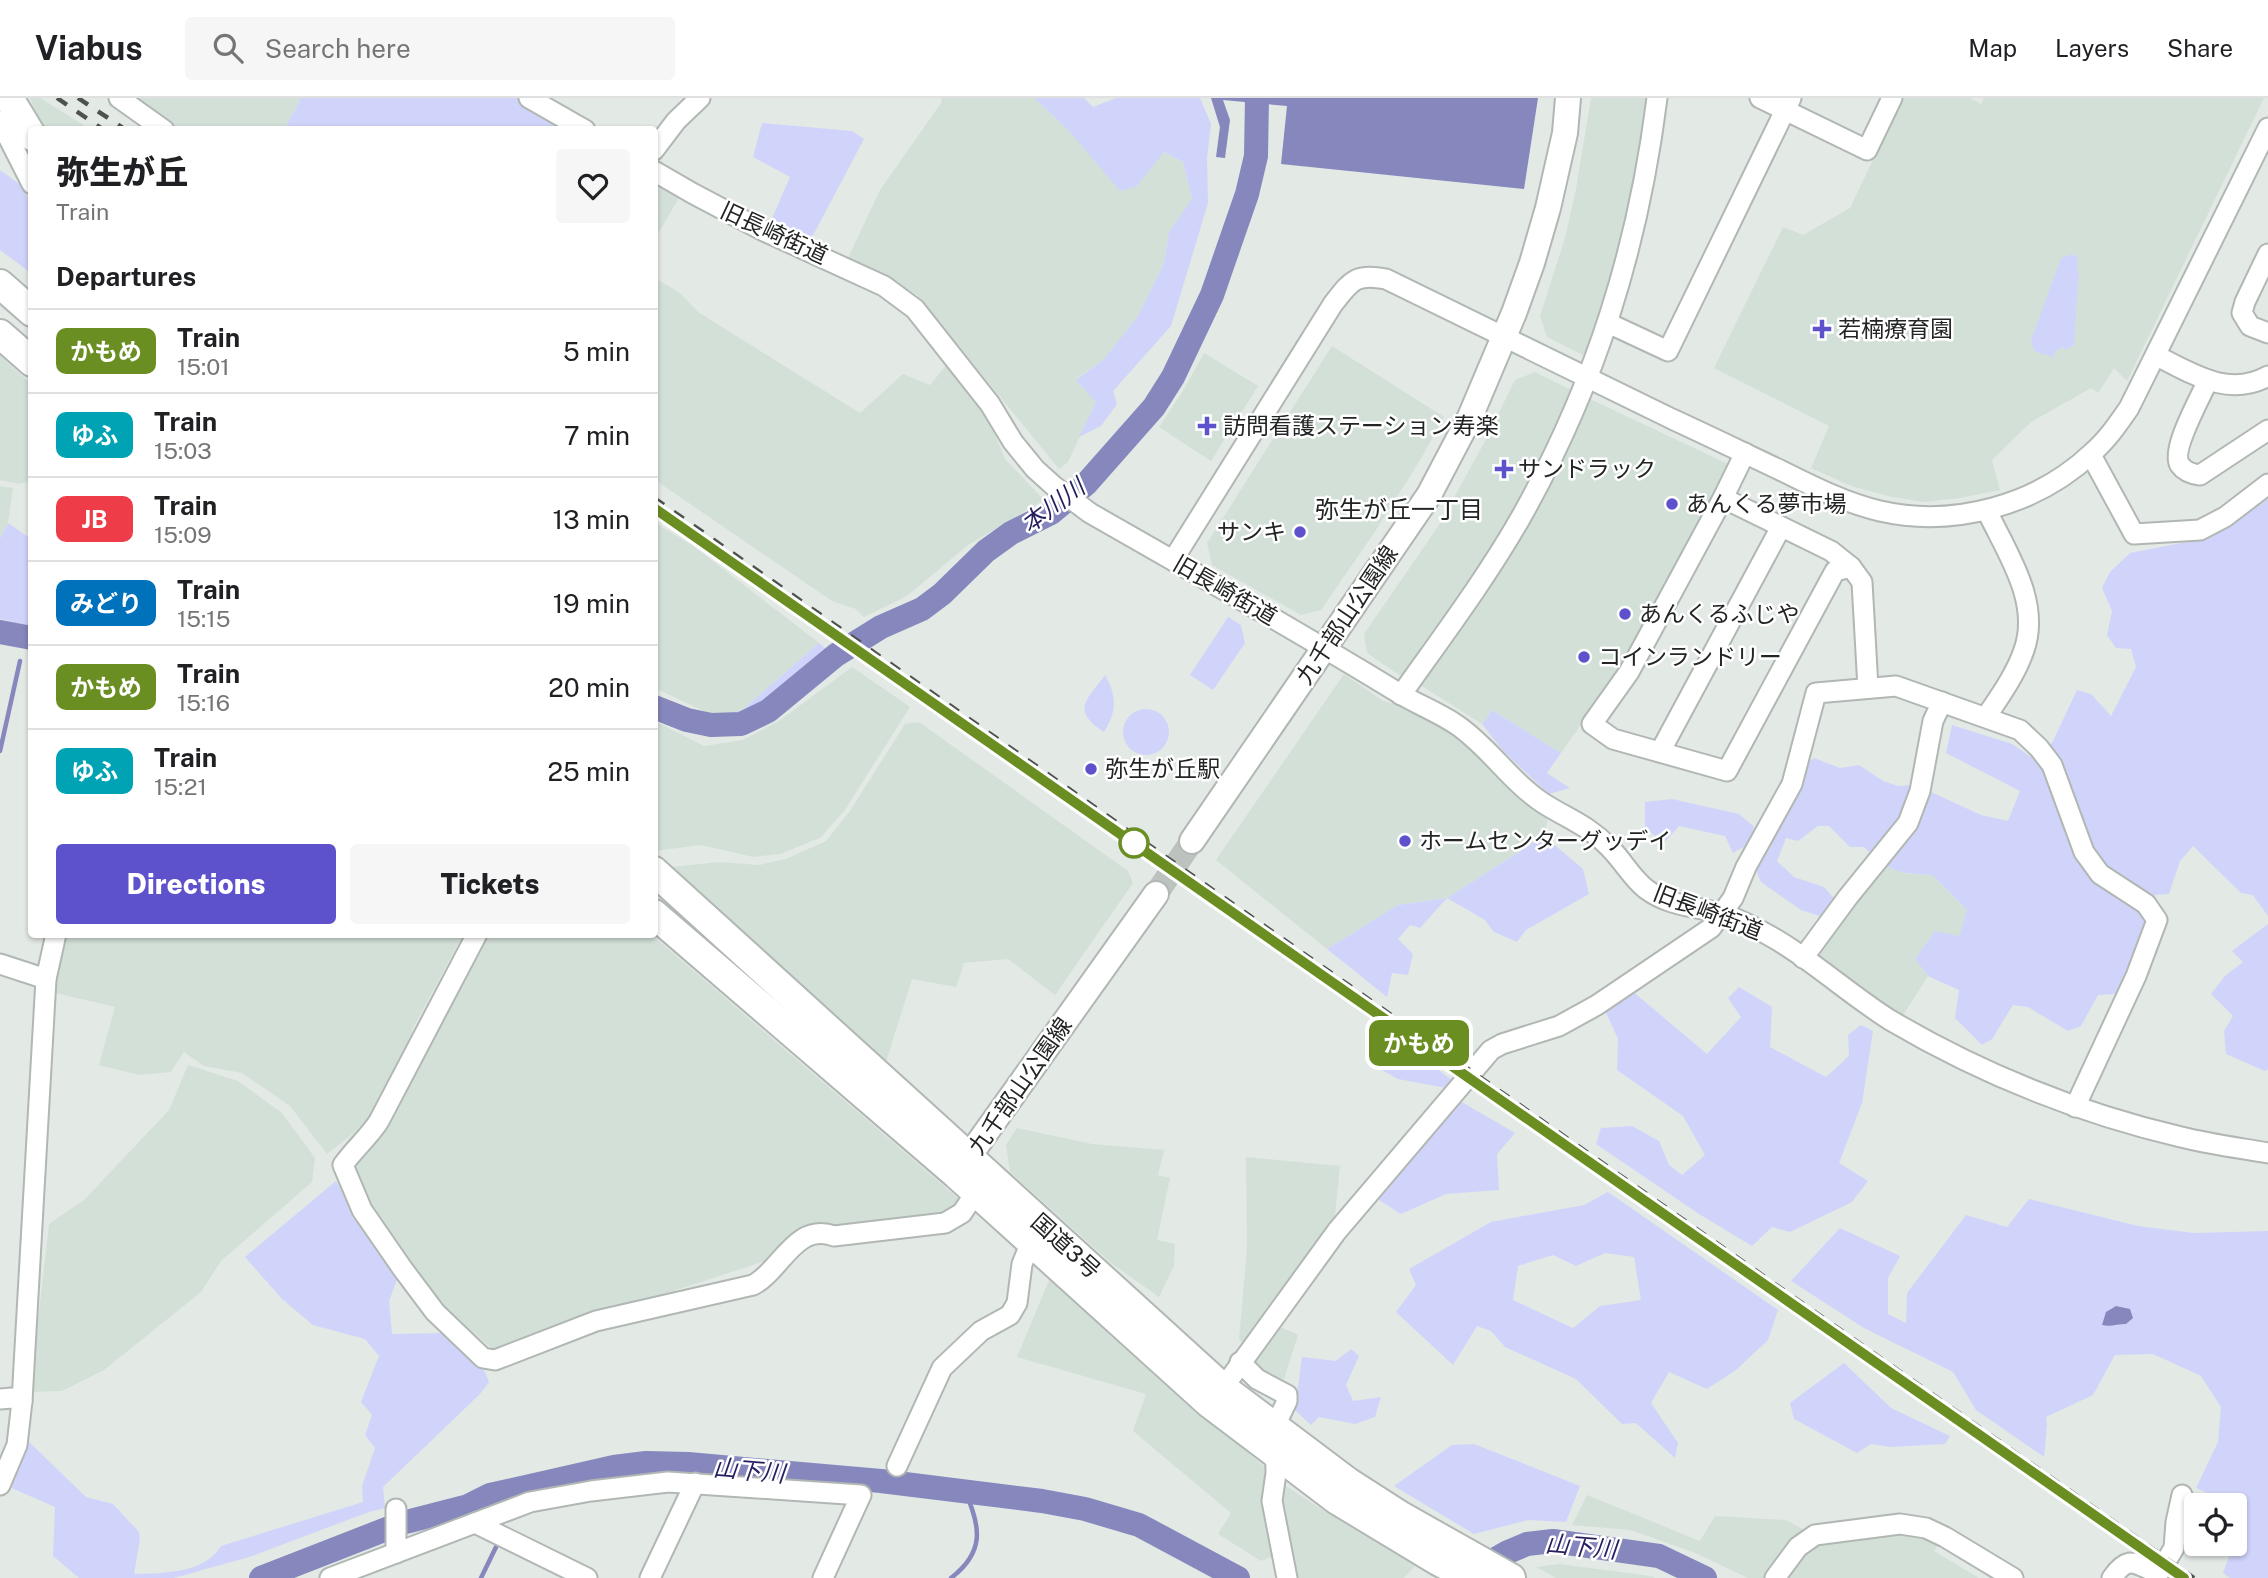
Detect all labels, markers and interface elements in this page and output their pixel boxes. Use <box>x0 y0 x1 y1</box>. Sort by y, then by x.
search box <box>185 17 675 80</box>
text: Viabus <box>35 29 143 67</box>
icon: search <box>209 29 247 67</box>
text: Search here <box>265 33 411 64</box>
text: Map <box>1968 34 2017 62</box>
text: Layers <box>2055 34 2129 62</box>
text: Share <box>2167 34 2233 62</box>
button: heart <box>556 149 630 223</box>
text: 弥生が丘 <box>56 153 188 191</box>
street label: 旧長崎街道 <box>716 196 832 269</box>
text: Train <box>56 198 109 225</box>
text: Departures <box>56 261 196 292</box>
place label: 若楠療育園 <box>1838 315 1953 342</box>
marker: 若楠療育園 <box>1812 319 1832 339</box>
text: Train <box>177 322 240 353</box>
text: 5 min <box>563 336 630 367</box>
text: かもめ <box>70 337 142 365</box>
text: 15:01 <box>177 353 230 380</box>
text: Train <box>154 406 217 437</box>
place label: 訪問看護ステーション寿楽 <box>1223 412 1499 439</box>
marker: 訪問看護ステーション寿楽 <box>1197 416 1217 436</box>
text: 7 min <box>564 420 630 451</box>
text: ゆふ <box>71 421 118 449</box>
text: 15:03 <box>154 437 212 464</box>
place label: サンドラック <box>1518 455 1656 482</box>
marker: サンドラック <box>1496 461 1512 477</box>
water label: 本川川 <box>1015 471 1092 538</box>
text: Train <box>154 490 217 521</box>
place label: あんくる夢市場 <box>1686 490 1847 517</box>
district label: 弥生が丘一丁目 <box>1315 495 1483 523</box>
marker: あんくる夢市場 <box>1664 496 1680 512</box>
text: 13 min <box>553 504 630 535</box>
text: JB <box>81 505 108 533</box>
place label: サンキ <box>1217 518 1286 545</box>
text: 15:09 <box>154 521 212 548</box>
marker: サンキ <box>1292 524 1308 540</box>
street label: 九千部山公園線 <box>1290 540 1403 689</box>
street label: 旧長崎街道 <box>1169 549 1282 630</box>
text: Train <box>177 574 240 605</box>
text: 19 min <box>553 588 630 619</box>
text: みどり <box>70 589 142 617</box>
place label: あんくるふじや <box>1639 600 1800 627</box>
text: 15:15 <box>177 605 230 632</box>
marker: あんくるふじや <box>1617 606 1633 622</box>
place label: コインランドリー <box>1598 643 1782 670</box>
marker: コインランドリー <box>1576 649 1592 665</box>
text: Train <box>177 658 240 689</box>
text: 20 min <box>548 672 630 703</box>
text: かもめ <box>70 673 142 701</box>
text: 15:16 <box>177 689 230 716</box>
text: Train <box>154 742 217 773</box>
place label: 弥生が丘駅 <box>1105 755 1220 782</box>
text: 25 min <box>547 756 630 787</box>
text: ゆふ <box>71 757 118 785</box>
marker: 弥生が丘駅 <box>1083 761 1099 777</box>
text: 15:21 <box>154 773 207 800</box>
place label: ホームセンターグッデイ <box>1419 827 1671 854</box>
unlabelled marker <box>1119 828 1149 858</box>
marker: ホームセンターグッデイ <box>1397 833 1413 849</box>
button: Directions <box>56 844 336 924</box>
button: Tickets <box>350 844 630 924</box>
street label: 旧長崎街道 <box>1650 878 1767 945</box>
street label: 九千部山公園線 <box>962 1012 1077 1159</box>
line badge: かもめ <box>1379 1020 1459 1066</box>
text: かもめ <box>1383 1029 1455 1057</box>
street label: 国道3号 <box>1026 1208 1106 1284</box>
water label: 山下川 <box>712 1453 789 1487</box>
map controls <box>2184 1493 2247 1556</box>
button: locate <box>2184 1493 2247 1556</box>
water label: 山下川 <box>1544 1529 1621 1563</box>

